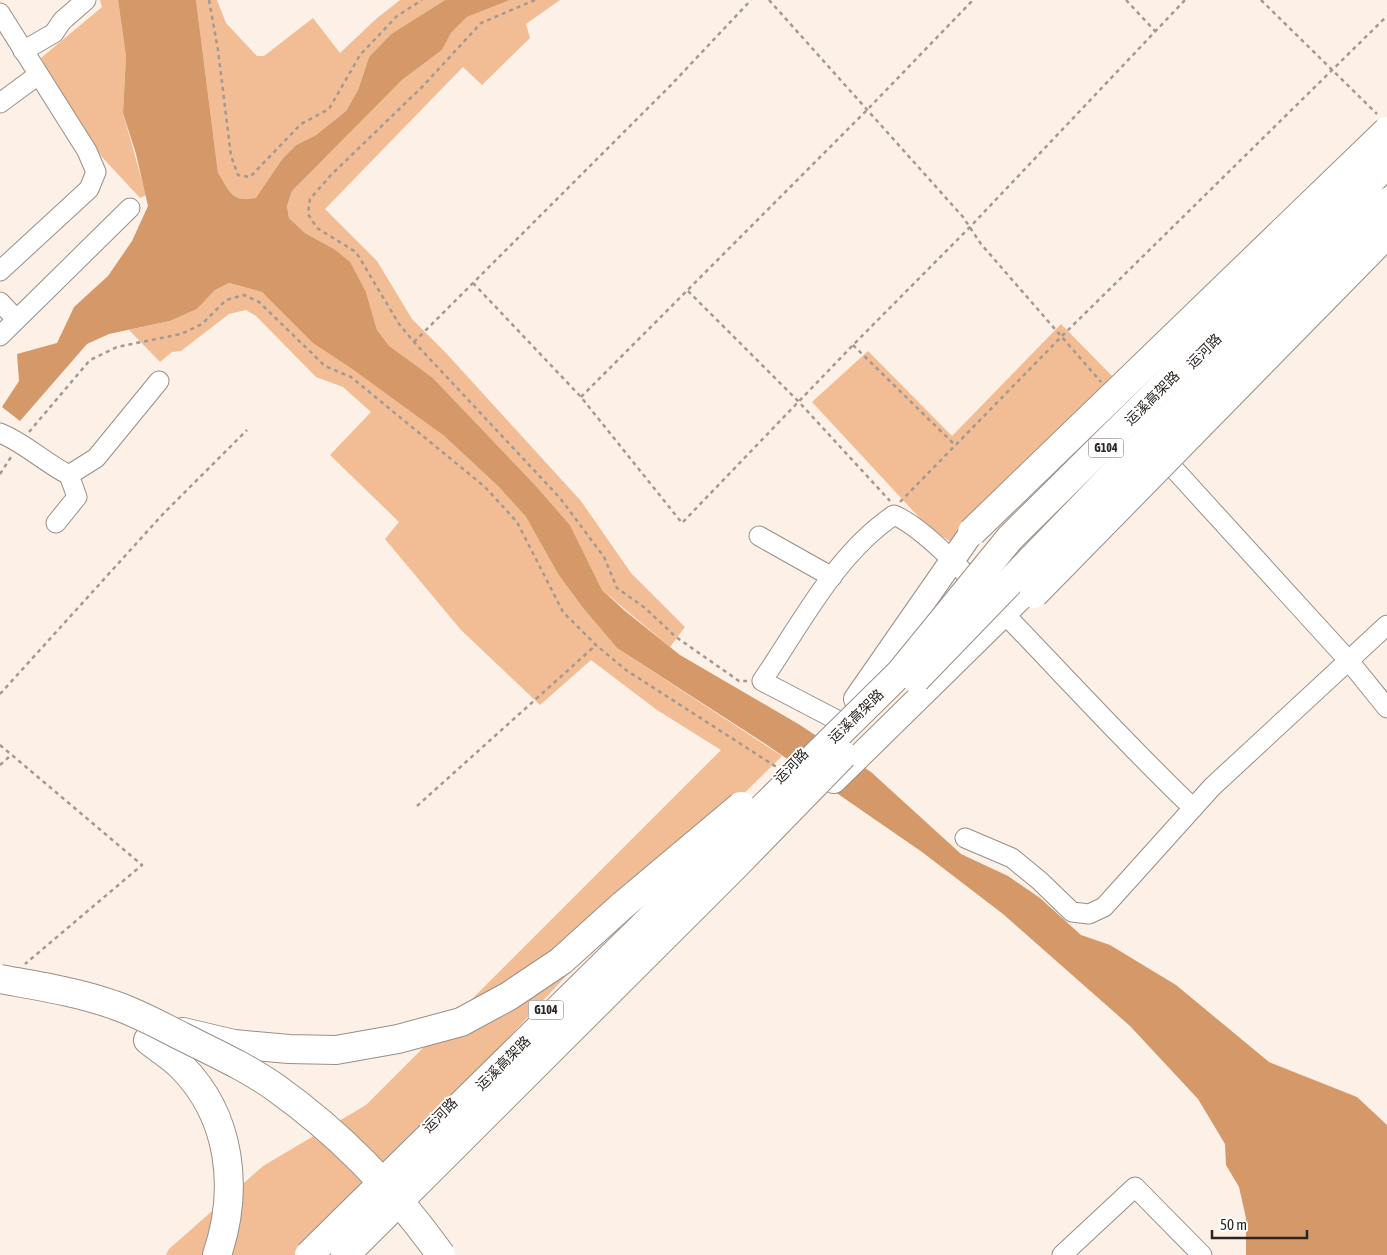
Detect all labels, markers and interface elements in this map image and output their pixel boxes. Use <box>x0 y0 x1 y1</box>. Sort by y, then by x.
street label: 运河路 <box>1183 330 1225 372</box>
street label: 运溪高架路 <box>1122 368 1182 428</box>
road number: G104 <box>1088 438 1124 458</box>
street label: 运溪高架路 <box>825 686 887 746</box>
street label: 运河路 <box>771 745 811 787</box>
road number: G104 <box>528 1000 564 1020</box>
street label: 运溪高架路 <box>473 1033 533 1093</box>
street label: 运河路 <box>419 1094 461 1136</box>
scale bar <box>1212 1208 1307 1240</box>
text: 50 m <box>1220 1216 1247 1233</box>

